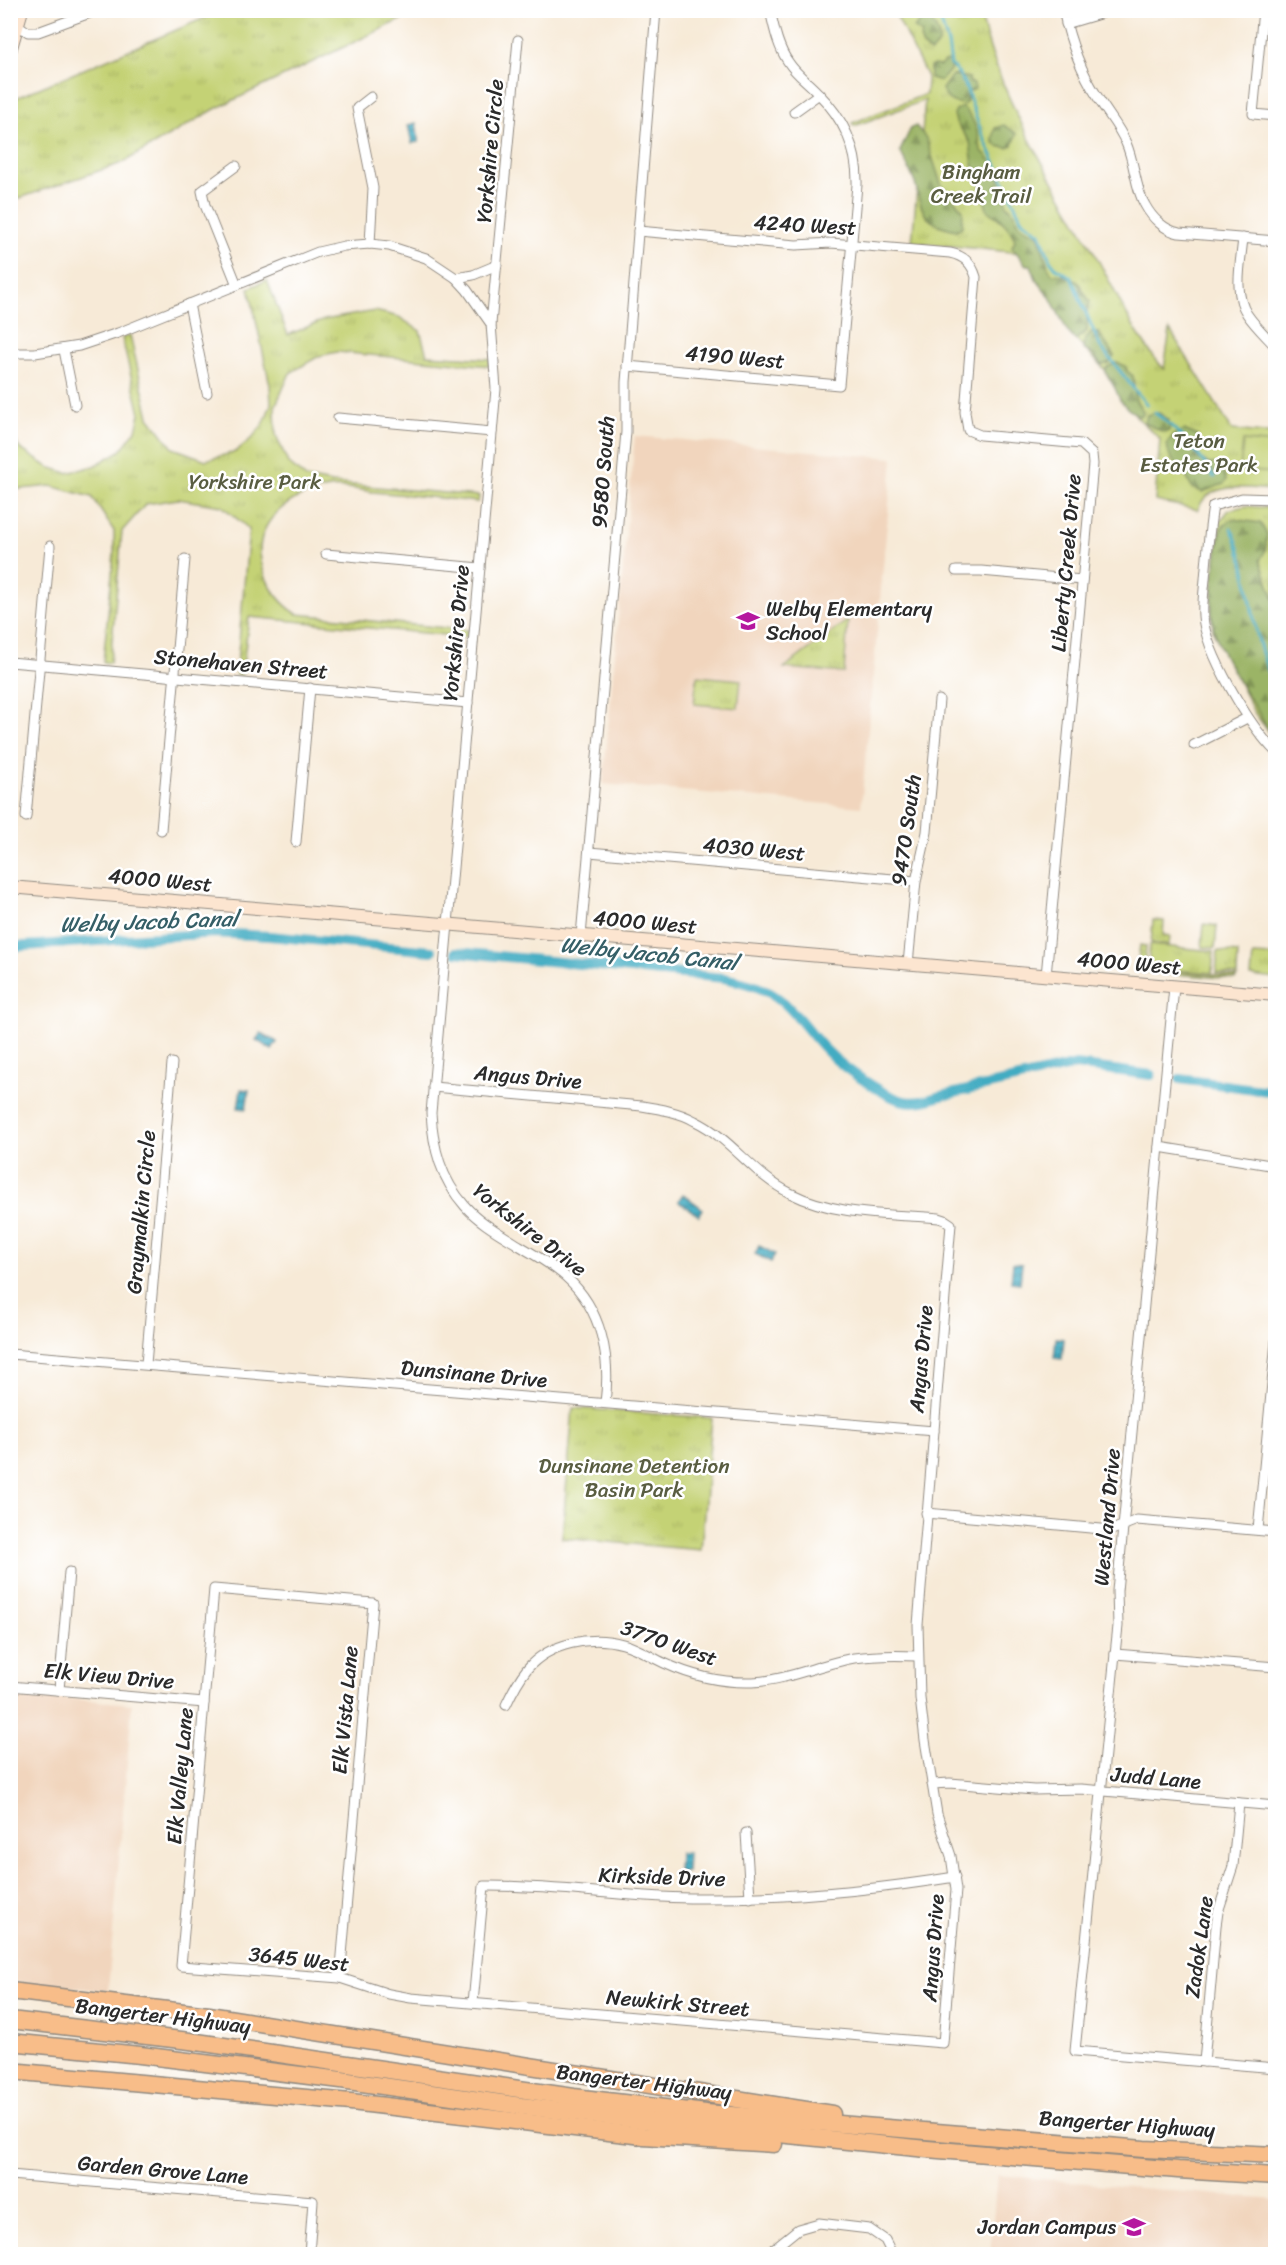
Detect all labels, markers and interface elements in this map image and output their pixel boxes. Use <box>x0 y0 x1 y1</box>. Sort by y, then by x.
street label: Yorkshire Circle <box>465 77 515 224</box>
park label: Bingham Creek Trail <box>931 153 1032 215</box>
street label: 4240 West <box>753 203 857 247</box>
street label: 4190 West <box>684 334 786 380</box>
street label: 9580 South <box>580 415 626 529</box>
park label: Teton Estates Park <box>1140 422 1258 484</box>
park label: Yorkshire Park <box>189 463 322 501</box>
street label: Liberty Creek Drive <box>1039 472 1093 654</box>
street label: Yorkshire Drive <box>431 563 481 703</box>
place label: Welby Elementary School <box>766 590 932 652</box>
school or university icon: Welby Elementary School <box>735 608 761 634</box>
street label: Stonehaven Street <box>152 637 330 691</box>
street label: 9470 South <box>879 772 933 888</box>
street label: 4030 West <box>701 826 807 872</box>
street label: 4000 West <box>106 857 214 903</box>
water label: Welby Jacob Canal <box>60 899 243 944</box>
street label: 4000 West <box>591 899 699 945</box>
water label: Welby Jacob Canal <box>559 925 744 983</box>
street label: 4000 West <box>1075 940 1183 986</box>
street label: Angus Drive <box>472 1053 583 1101</box>
street label: Graymalkin Circle <box>115 1128 167 1296</box>
street label: Yorkshire Drive <box>464 1173 596 1287</box>
street label: Angus Drive <box>897 1304 945 1415</box>
street label: Dunsinane Drive <box>399 1349 549 1399</box>
park label: Dunsinane Detention Basin Park <box>538 1447 730 1509</box>
street label: Westland Drive <box>1082 1447 1132 1587</box>
street label: 3770 West <box>616 1609 722 1677</box>
street label: Elk Vista Lane <box>320 1644 370 1776</box>
street label: Elk View Drive <box>42 1651 176 1701</box>
street label: Elk Valley Lane <box>155 1706 205 1846</box>
street label: Judd Lane <box>1108 1755 1203 1801</box>
street label: Kirkside Drive <box>598 1856 726 1898</box>
street label: Angus Drive <box>910 1893 956 2004</box>
street label: Zadok Lane <box>1173 1893 1225 2001</box>
street label: 3645 West <box>247 1935 351 1983</box>
street label: Newkirk Street <box>605 1978 751 2028</box>
street label: Bangerter Highway <box>73 1986 253 2046</box>
street label: Bangerter Highway <box>554 2052 734 2112</box>
street label: Bangerter Highway <box>1038 2099 1217 2149</box>
street label: Garden Grove Lane <box>76 2144 250 2196</box>
place label: Jordan Campus <box>977 2208 1116 2246</box>
school or university icon: Jordan Campus <box>1121 2214 1147 2240</box>

